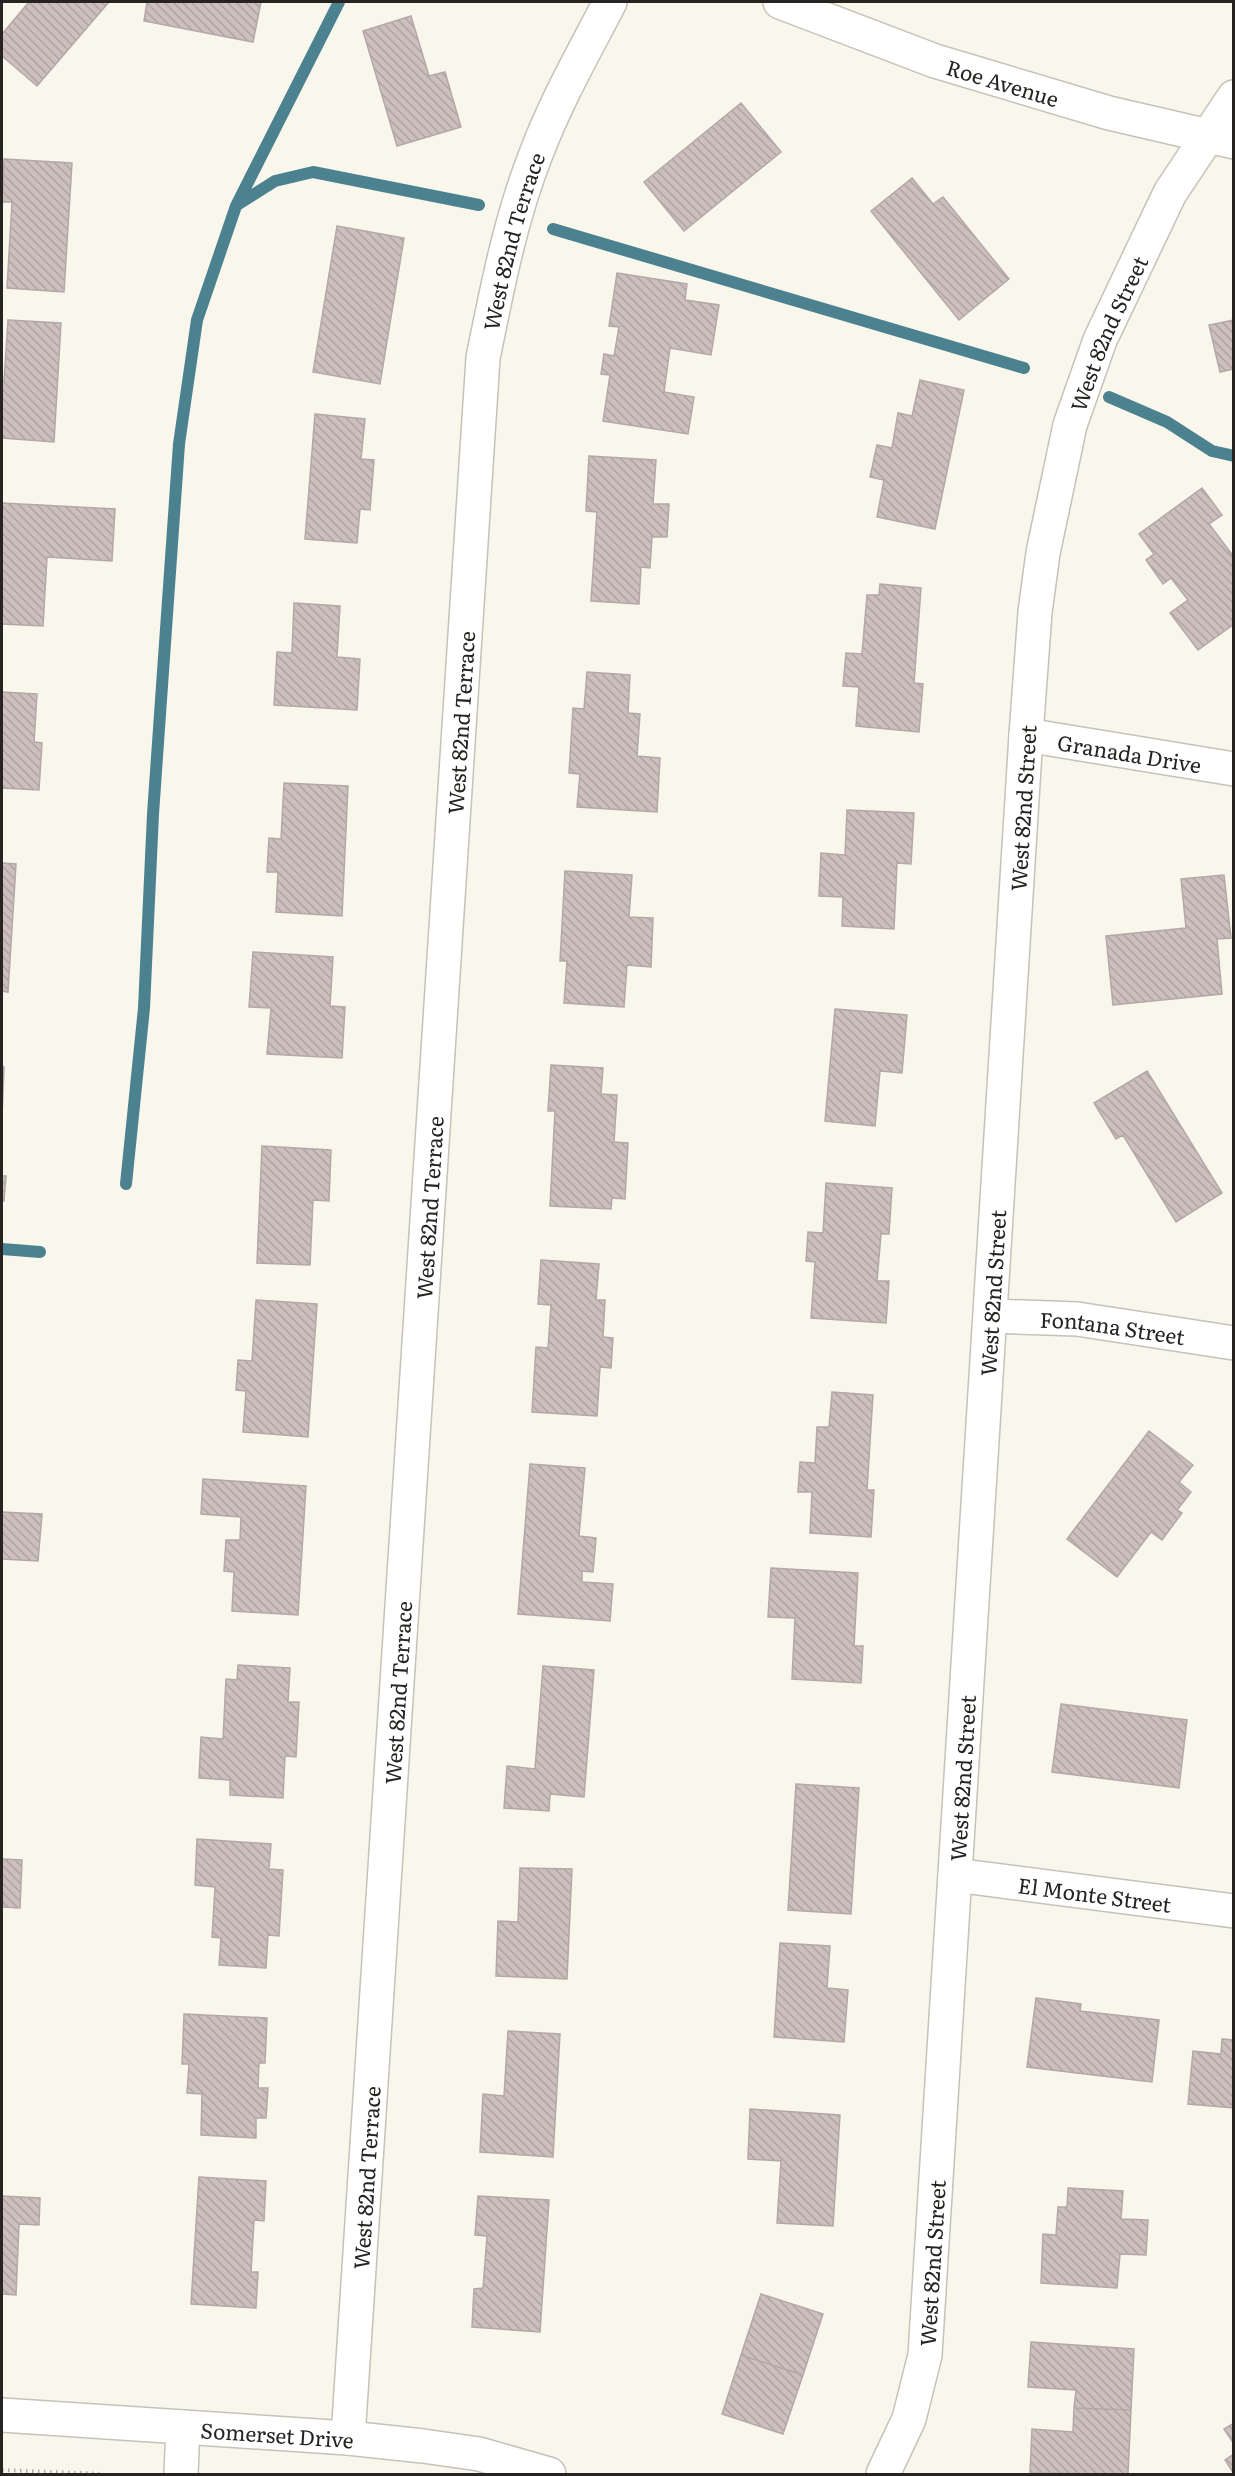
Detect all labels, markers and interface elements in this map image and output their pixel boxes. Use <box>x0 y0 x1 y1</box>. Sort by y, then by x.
street label: Roe Avenue <box>943 50 1063 113</box>
street label: West 82nd Terrace <box>474 147 551 333</box>
street label: West 82nd Street <box>1061 249 1154 415</box>
street label: West 82nd Terrace <box>438 630 481 815</box>
street label: West 82nd Street <box>1001 723 1042 892</box>
street label: Granada Drive <box>1055 725 1204 779</box>
street label: West 82nd Terrace <box>406 1115 449 1300</box>
street label: West 82nd Street <box>971 1208 1012 1377</box>
street label: Fontana Street <box>1039 1302 1188 1351</box>
street label: West 82nd Terrace <box>375 1600 418 1785</box>
street label: West 82nd Street <box>940 1693 982 1862</box>
street label: El Monte Street <box>1016 1868 1174 1918</box>
street label: West 82nd Terrace <box>343 2085 386 2270</box>
street label: West 82nd Street <box>910 2178 951 2347</box>
street label: Somerset Drive <box>200 2413 356 2454</box>

